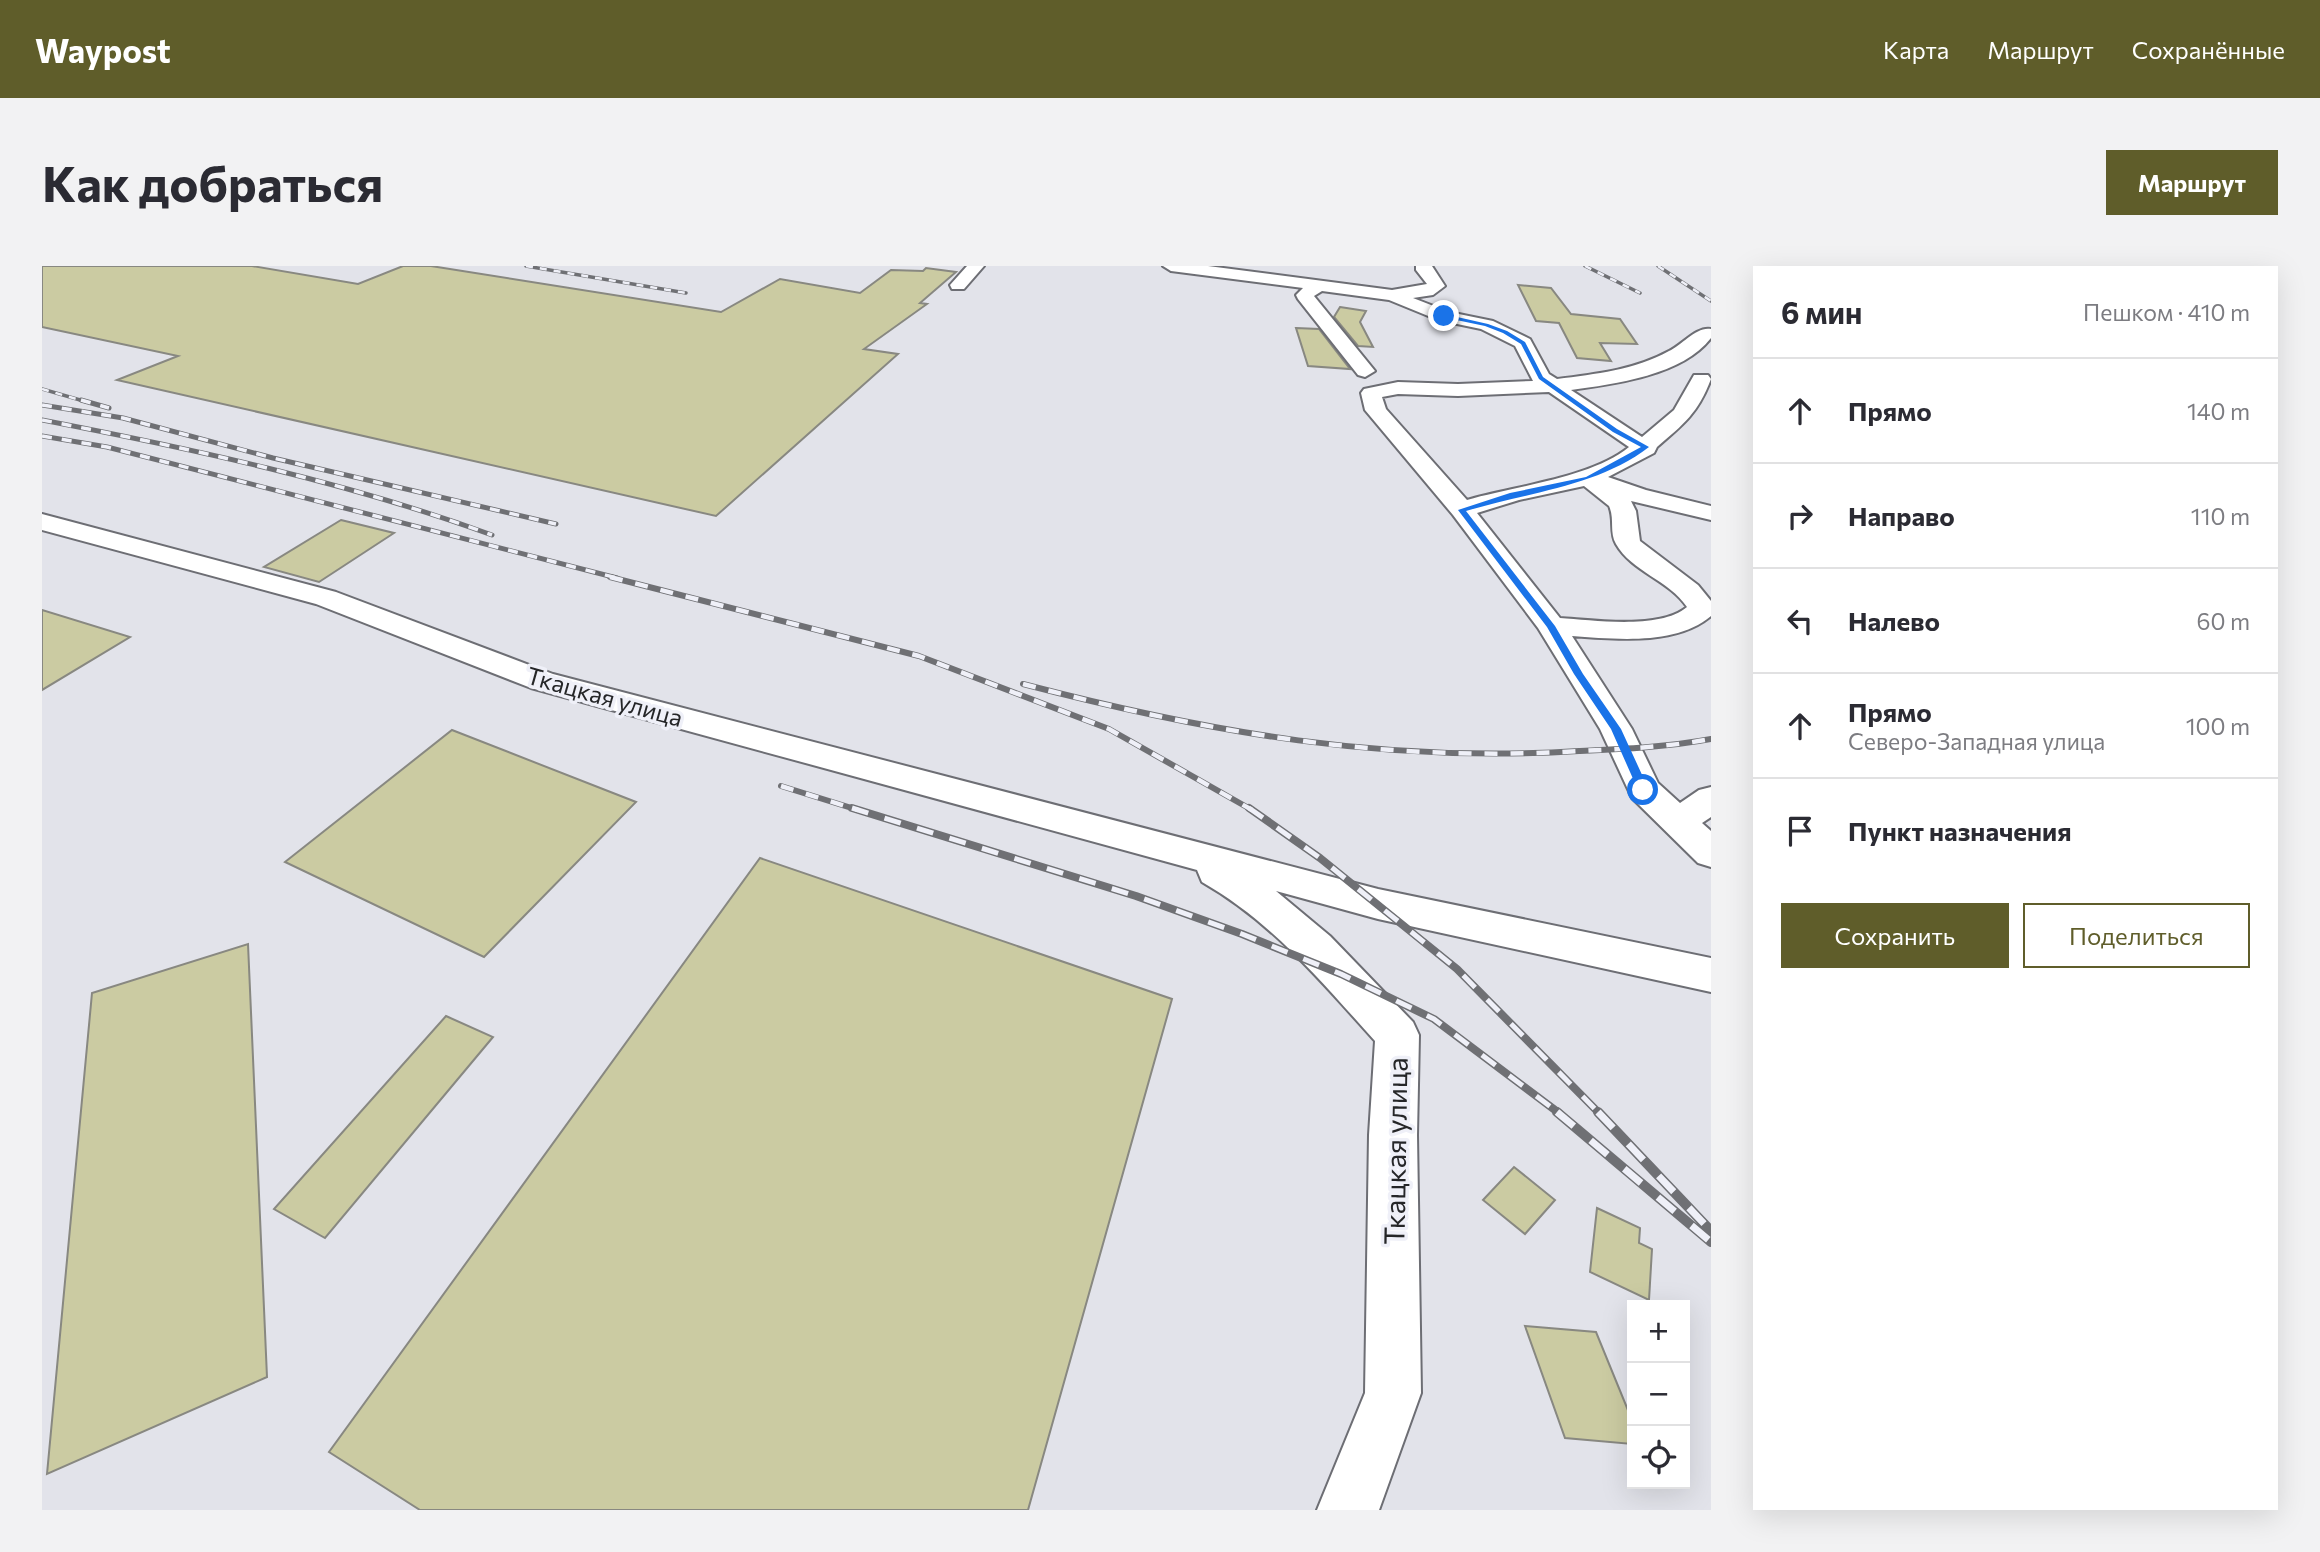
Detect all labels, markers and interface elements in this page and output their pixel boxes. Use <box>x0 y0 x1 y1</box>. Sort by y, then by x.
text: Waypost <box>35 29 171 70</box>
text: Карта <box>1883 35 1949 64</box>
text: Маршрут <box>1987 35 2094 64</box>
text: Сохранённые <box>2132 35 2285 64</box>
button: Маршрут <box>2106 150 2278 215</box>
text: Как добраться <box>42 152 383 212</box>
text: 6 мин <box>1781 293 1862 330</box>
text: Пешком · 410 m <box>2083 298 2250 326</box>
route end <box>1428 300 1459 331</box>
icon: ahead <box>1781 392 1819 430</box>
text: Прямо <box>1848 395 1932 426</box>
text: 140 m <box>2187 397 2250 425</box>
icon: right <box>1781 497 1819 535</box>
text: Направо <box>1848 500 1955 531</box>
text: 110 m <box>2191 502 2250 530</box>
icon: left <box>1781 602 1819 640</box>
text: Налево <box>1848 605 1940 636</box>
text: 60 m <box>2197 607 2250 635</box>
street label: Ткацкая улица <box>524 660 686 732</box>
text: Прямо <box>1848 696 1932 727</box>
icon: ahead <box>1781 707 1819 745</box>
text: 100 m <box>2186 712 2250 740</box>
text: Северо-Западная улица <box>1848 727 2105 755</box>
route start <box>1627 774 1658 805</box>
icon: arrive <box>1781 812 1819 850</box>
text: Пункт назначения <box>1848 815 2072 846</box>
button: Сохранить <box>1781 903 2009 968</box>
button: Поделиться <box>2023 903 2250 968</box>
street label: Ткацкая улица <box>1376 1057 1414 1245</box>
map controls <box>1627 1300 1690 1489</box>
button: + <box>1627 1300 1690 1363</box>
button: − <box>1627 1363 1690 1426</box>
button: locate <box>1627 1426 1690 1489</box>

